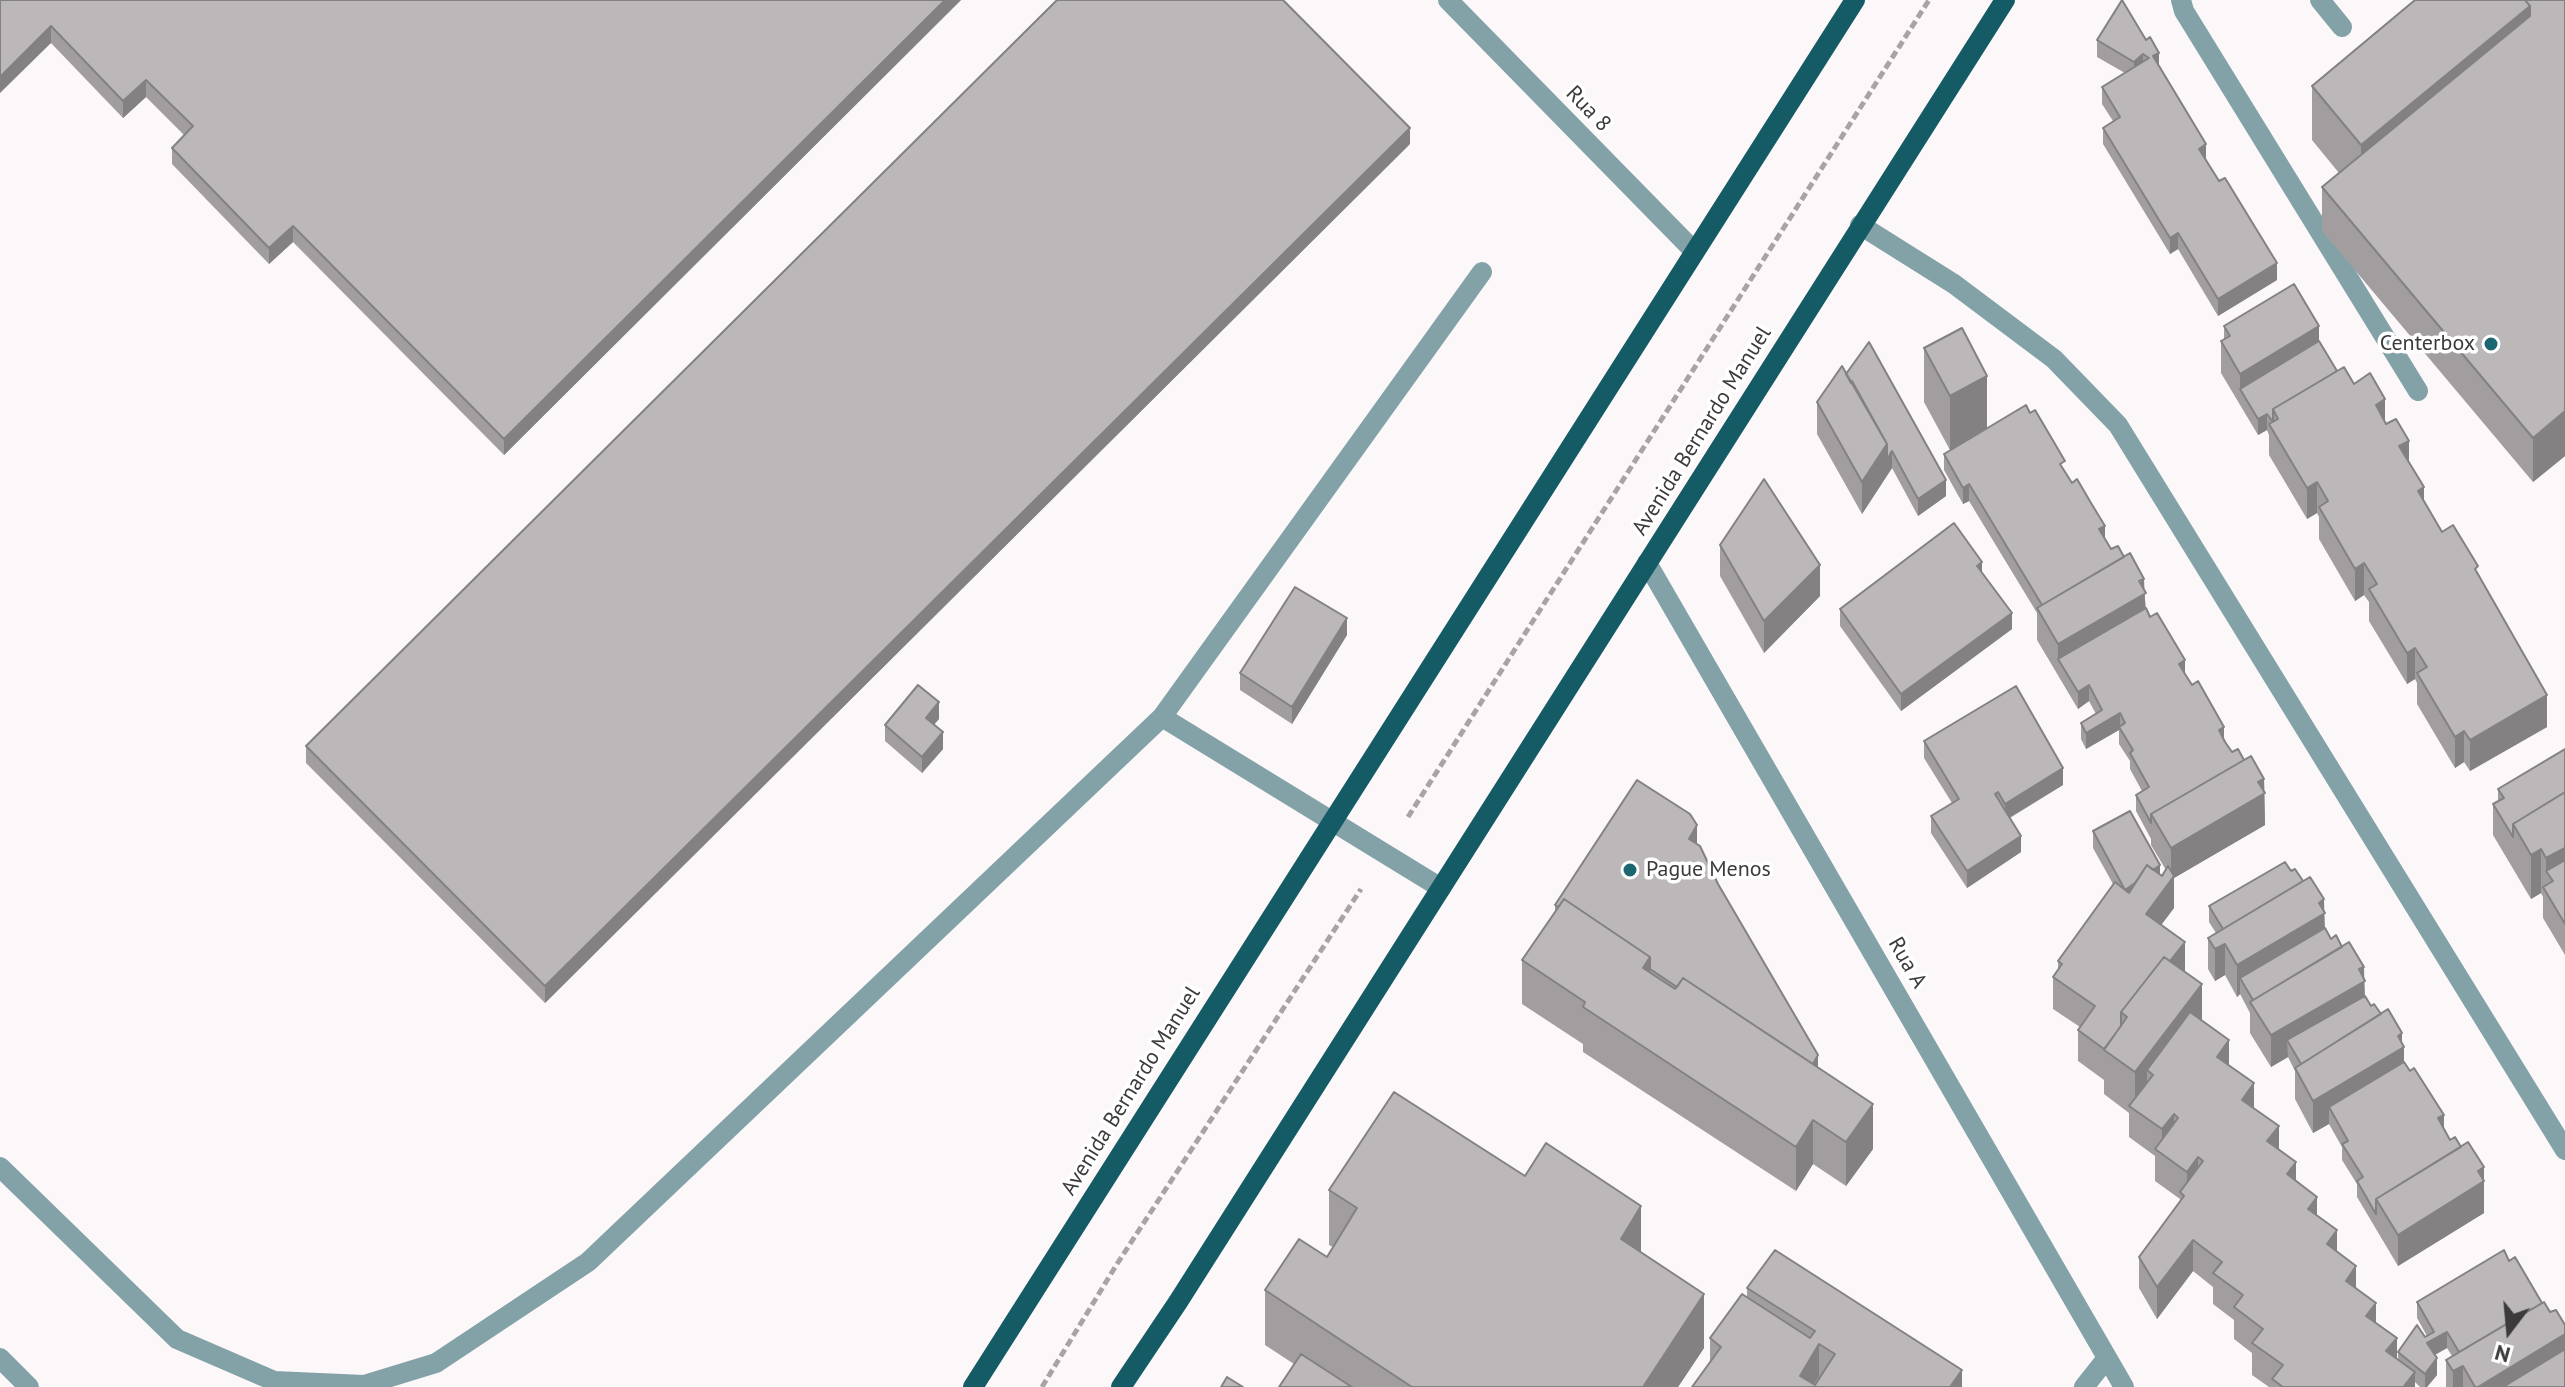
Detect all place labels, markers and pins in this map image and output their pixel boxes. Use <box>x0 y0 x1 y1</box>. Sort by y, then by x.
place label: Centerbox <box>2380 331 2475 357</box>
marker: Centerbox <box>2482 335 2500 353</box>
place label: Pague Menos <box>1646 857 1771 883</box>
marker: Pague Menos <box>1621 861 1639 879</box>

